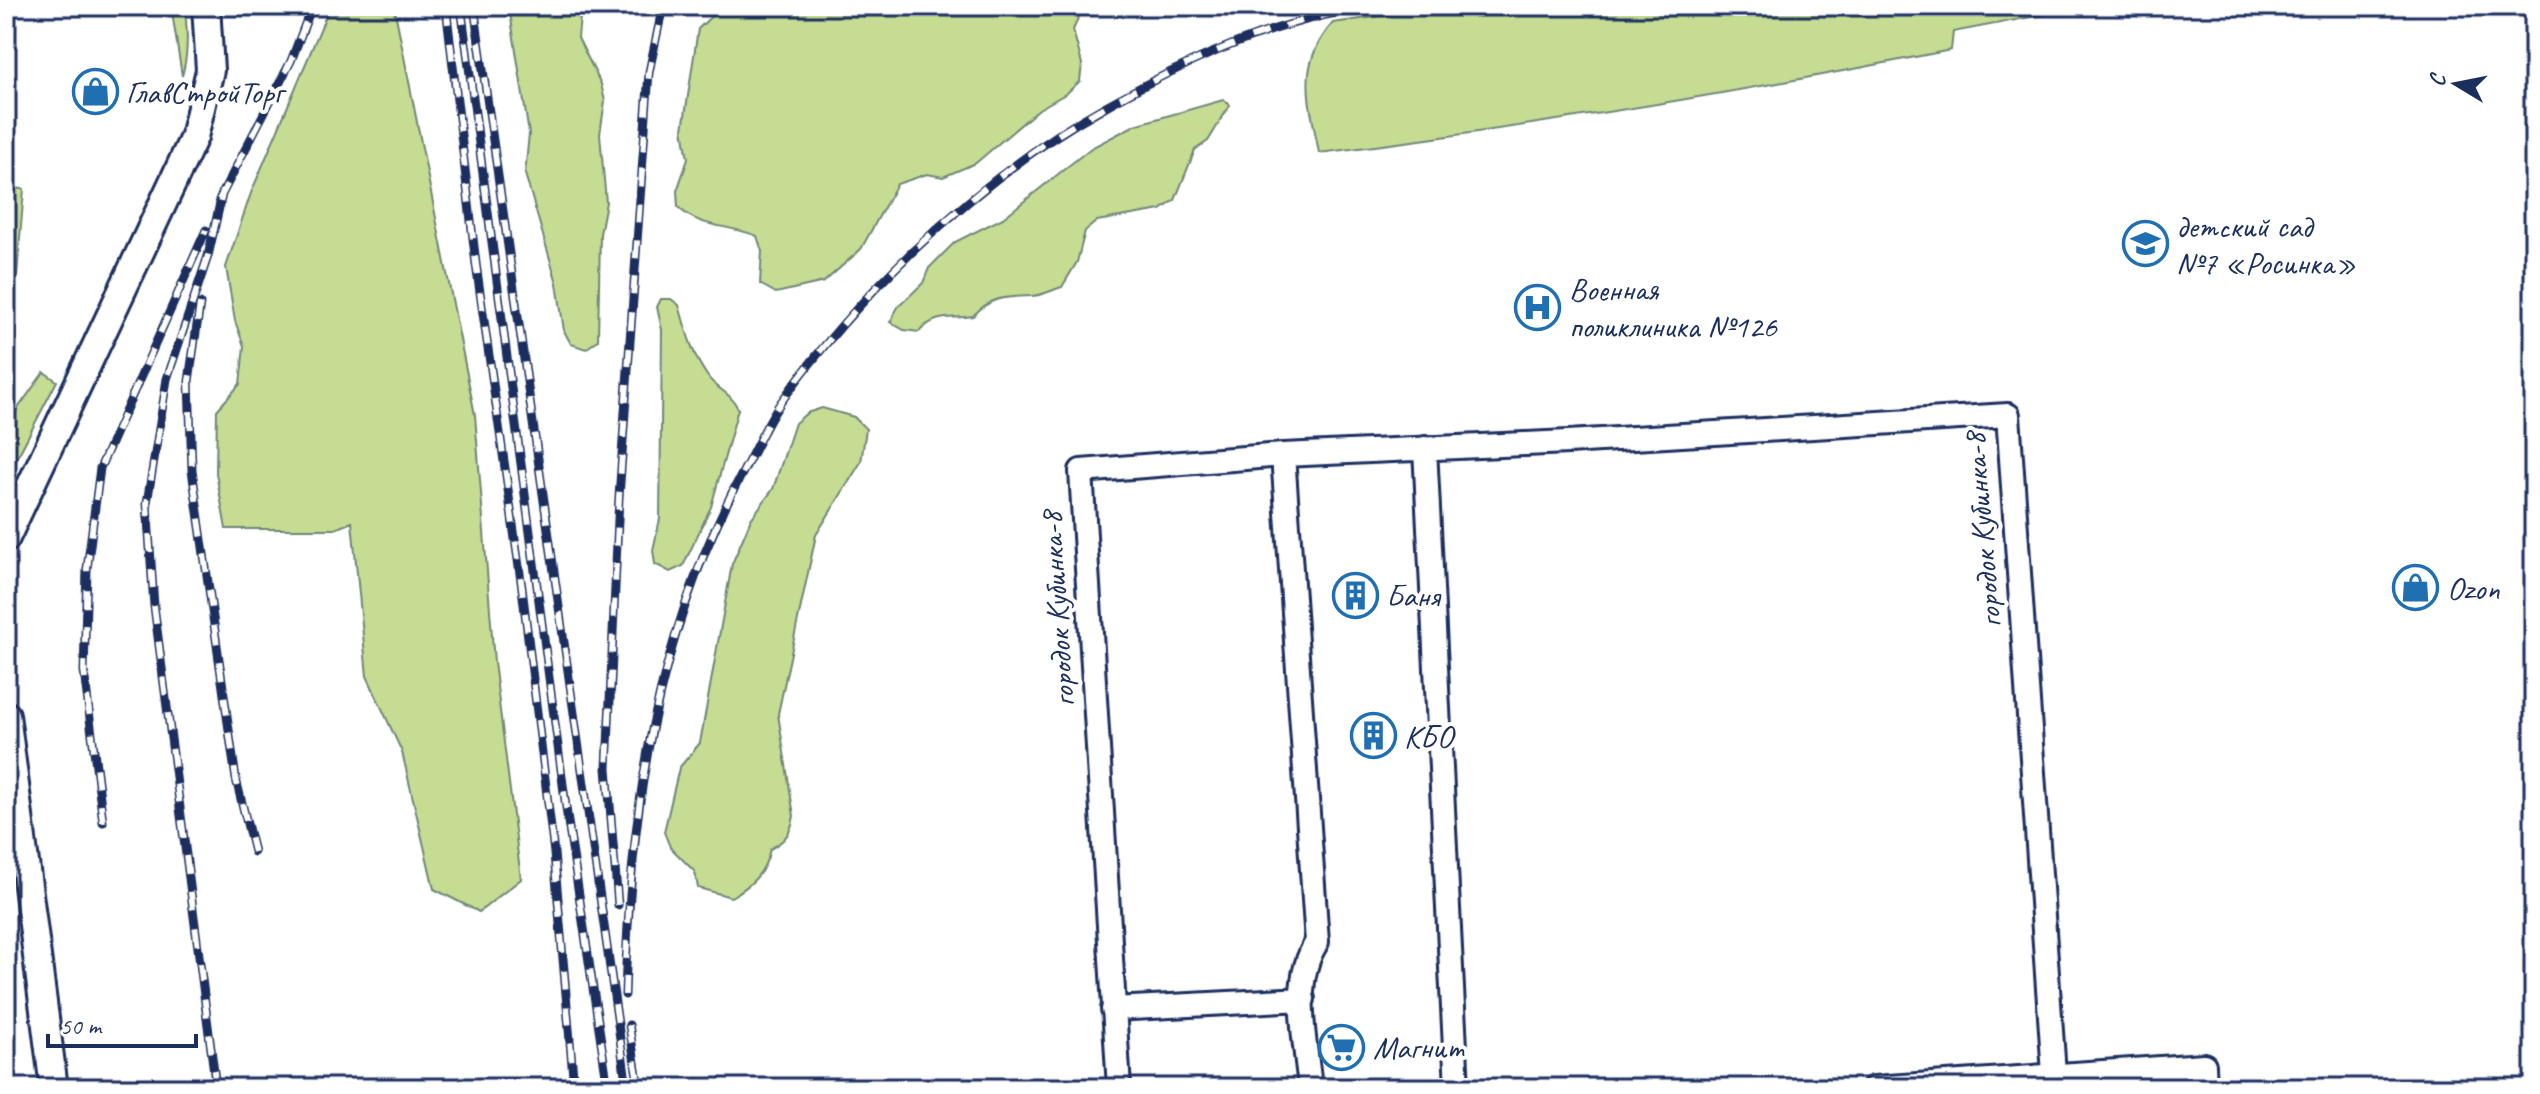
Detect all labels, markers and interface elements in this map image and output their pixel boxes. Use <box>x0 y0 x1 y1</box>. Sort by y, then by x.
north arrow <box>2416 44 2496 124</box>
shop icon: ГлавСтройТорг <box>71 68 119 116</box>
text: С <box>2423 70 2453 88</box>
place label: ГлавСтройТорг <box>126 72 287 113</box>
place label: детский сад №7 «Росинка» <box>2176 206 2356 284</box>
school or university icon: детский сад №7 «Росинка» <box>2121 220 2169 268</box>
place label: Военная поликлиника №126 <box>1569 269 1778 347</box>
hospital icon: Военная поликлиника №126 <box>1514 283 1562 331</box>
street label: городок Кубинка-8 <box>1953 428 2011 629</box>
street label: городок Кубинка-8 <box>1030 507 1084 708</box>
shop icon: Ozon <box>2392 564 2440 612</box>
place label: Ozon <box>2447 568 2500 609</box>
building icon: Баня <box>1331 571 1379 619</box>
place label: Баня <box>1386 575 1441 616</box>
building icon: КБО <box>1349 712 1397 760</box>
place label: КБО <box>1404 716 1456 757</box>
scale bar <box>48 998 196 1048</box>
text: 50 m <box>60 1011 103 1041</box>
supermarket icon: Магнит <box>1318 1023 1366 1071</box>
place label: Магнит <box>1373 1027 1465 1068</box>

